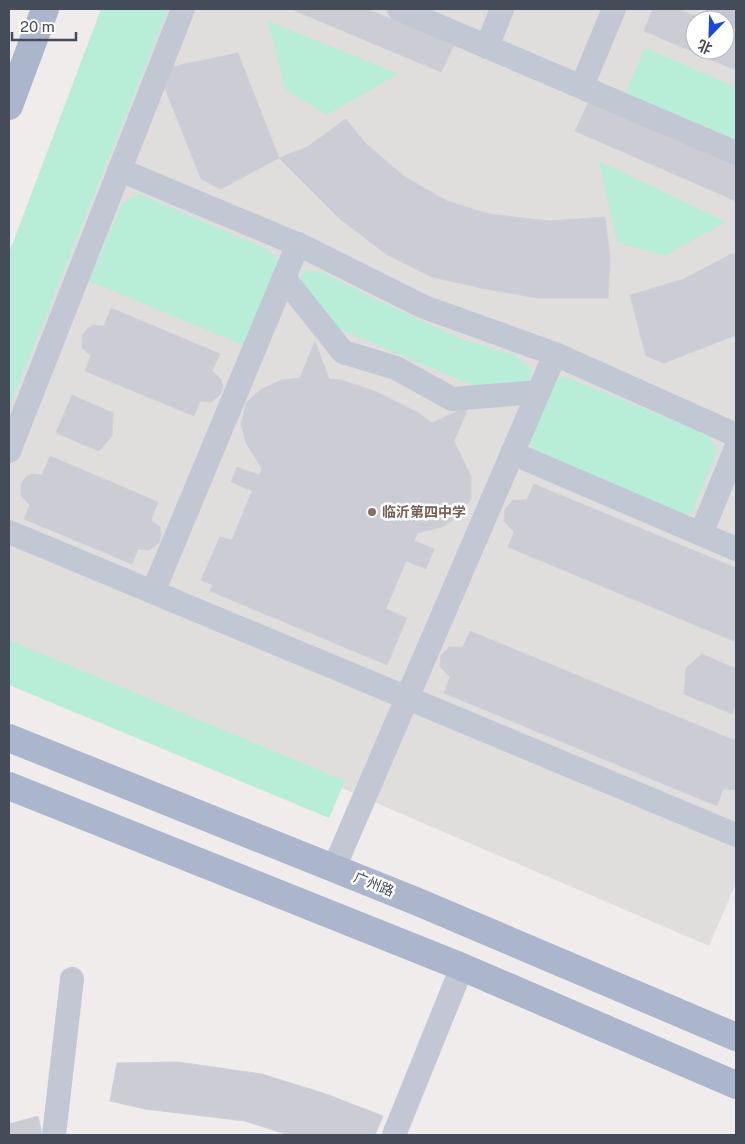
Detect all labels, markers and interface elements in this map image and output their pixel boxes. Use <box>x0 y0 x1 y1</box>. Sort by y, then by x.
scale bar <box>12 10 76 42</box>
north arrow <box>685 10 735 60</box>
text: 20 m <box>20 18 55 35</box>
text: 北 <box>695 37 714 57</box>
place label: 临沂第四中学 <box>382 504 466 520</box>
marker: 临沂第四中学 <box>366 506 378 518</box>
street label: 广州路 <box>352 869 396 899</box>

